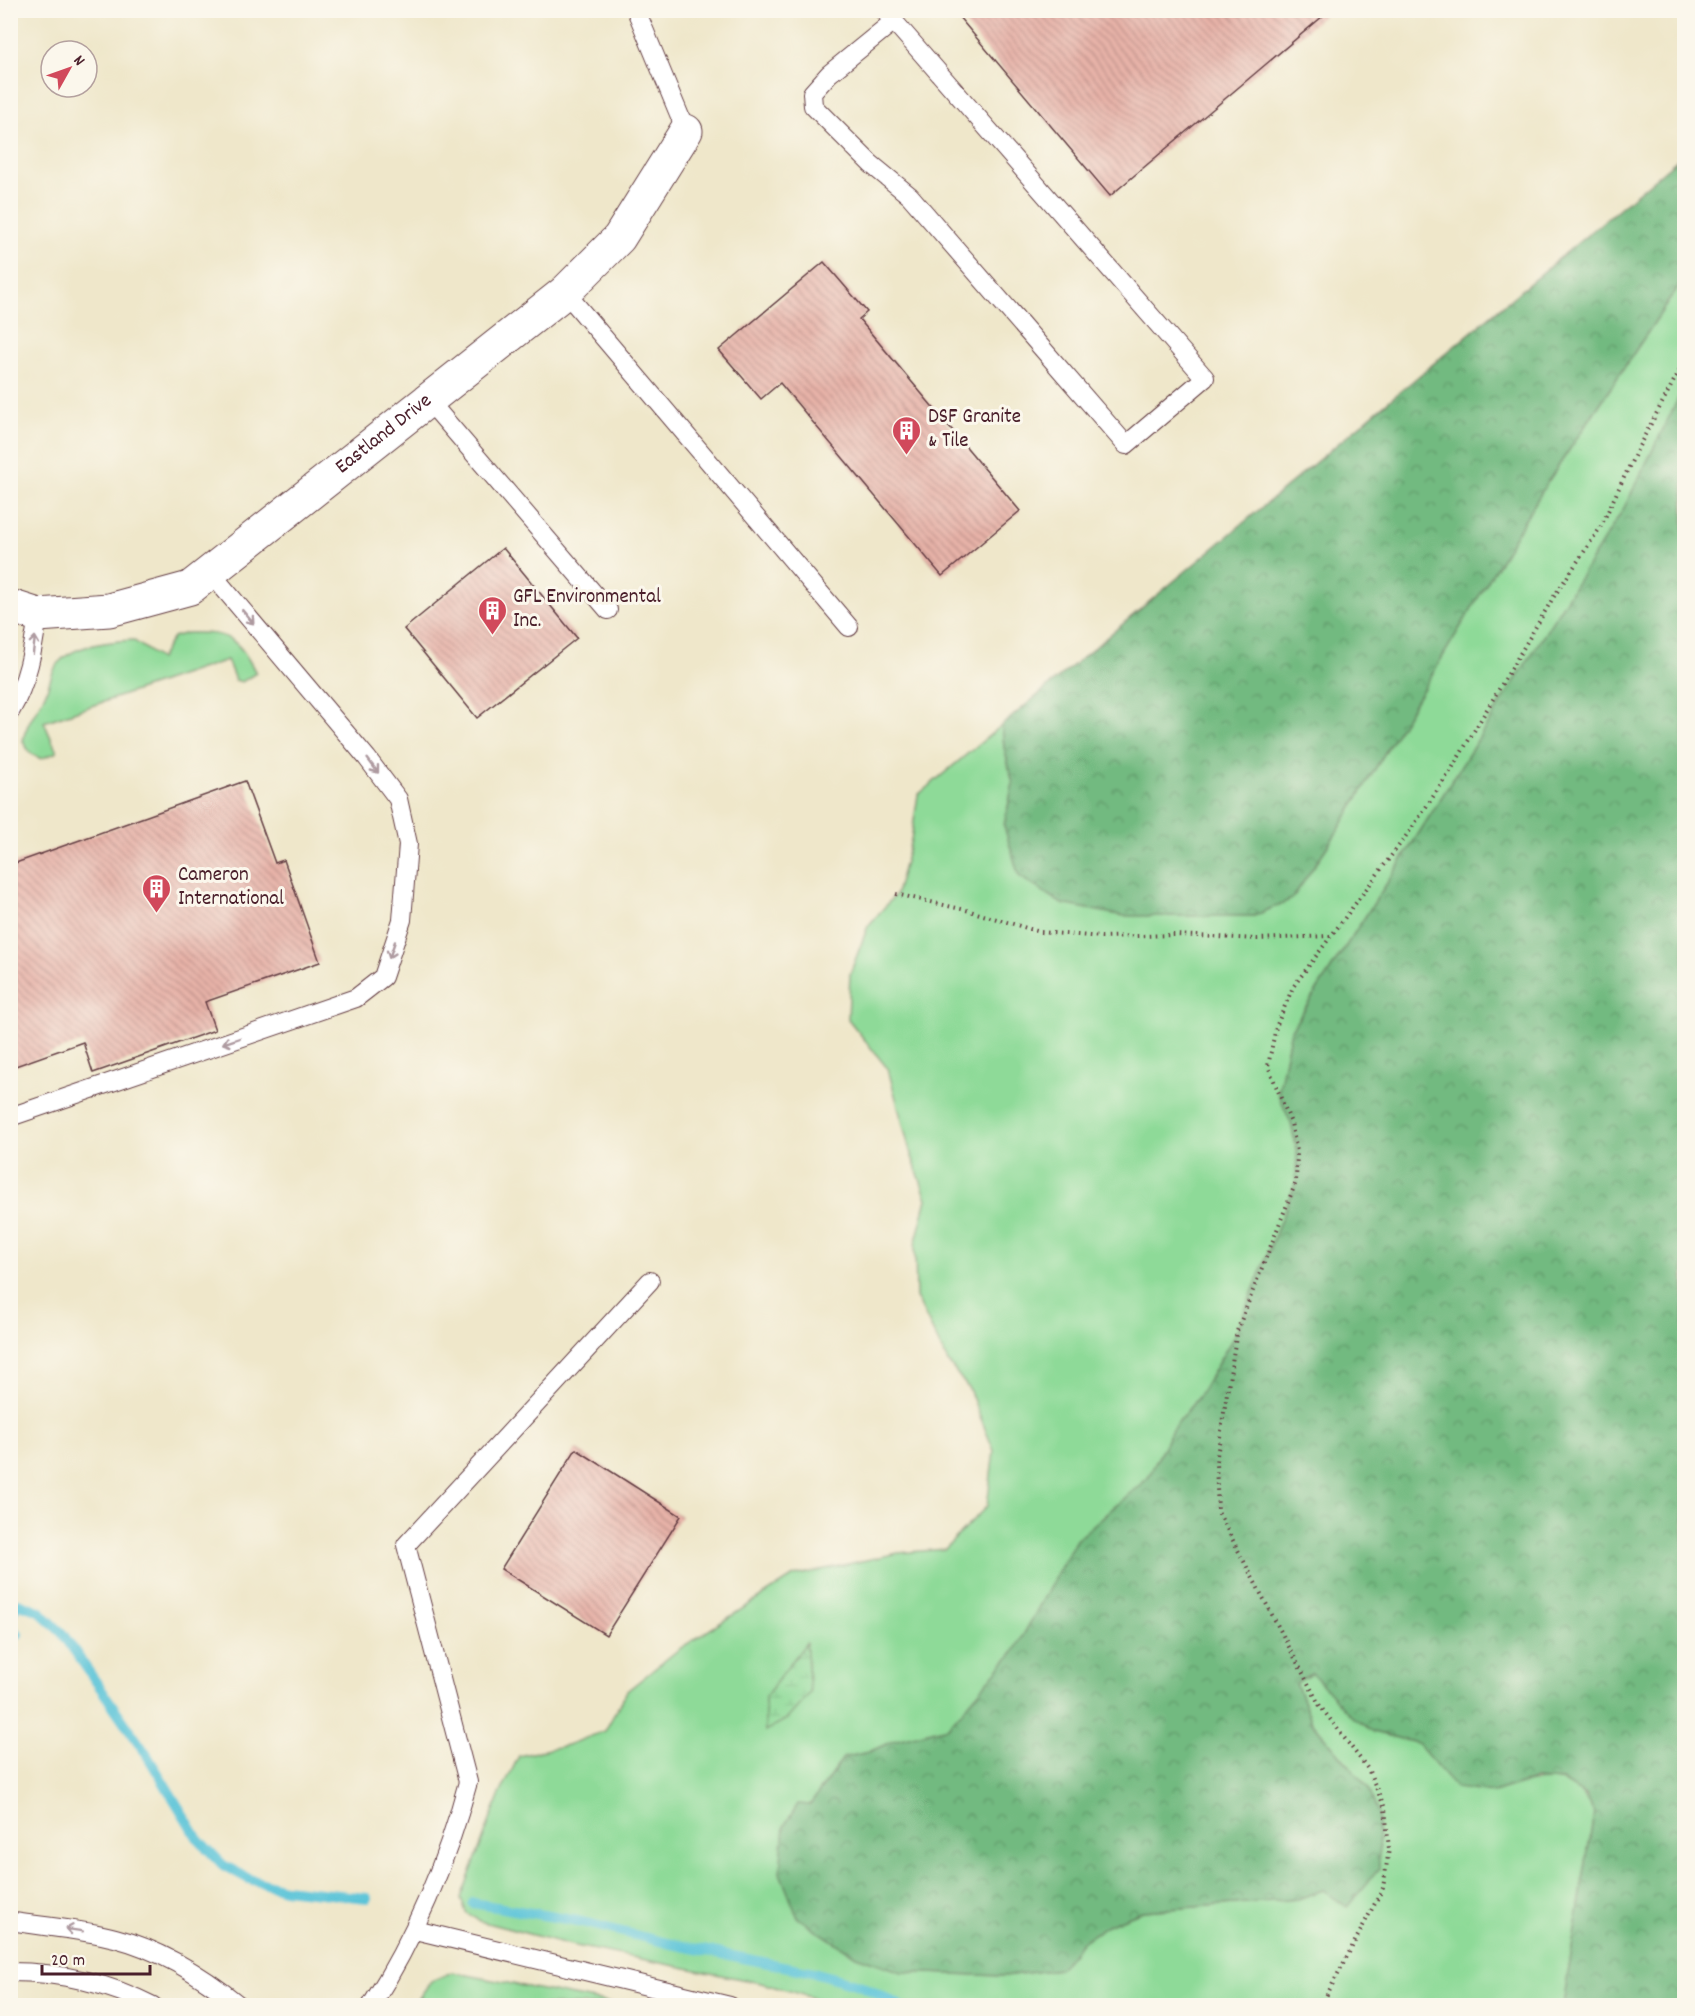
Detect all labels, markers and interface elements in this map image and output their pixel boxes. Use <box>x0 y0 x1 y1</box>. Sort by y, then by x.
north arrow <box>39 39 99 99</box>
text: N <box>67 51 90 71</box>
street label: Eastland Drive <box>330 387 439 482</box>
place label: DSF Granite & Tile <box>928 403 1021 457</box>
building icon: DSF Granite & Tile <box>891 414 923 456</box>
place label: GFL Environmental Inc. <box>513 583 661 637</box>
building icon: GFL Environmental Inc. <box>476 594 508 636</box>
one-way arrow <box>241 609 255 624</box>
one-way arrow <box>29 635 40 655</box>
one-way arrow <box>367 758 380 774</box>
place label: Cameron International <box>178 861 284 915</box>
building icon: Cameron International <box>141 872 173 914</box>
one-way arrow <box>385 940 396 959</box>
one-way arrow <box>222 1036 241 1047</box>
one-way arrow <box>65 1925 85 1936</box>
scale bar <box>42 1938 150 1976</box>
text: 20 m <box>51 1949 85 1974</box>

